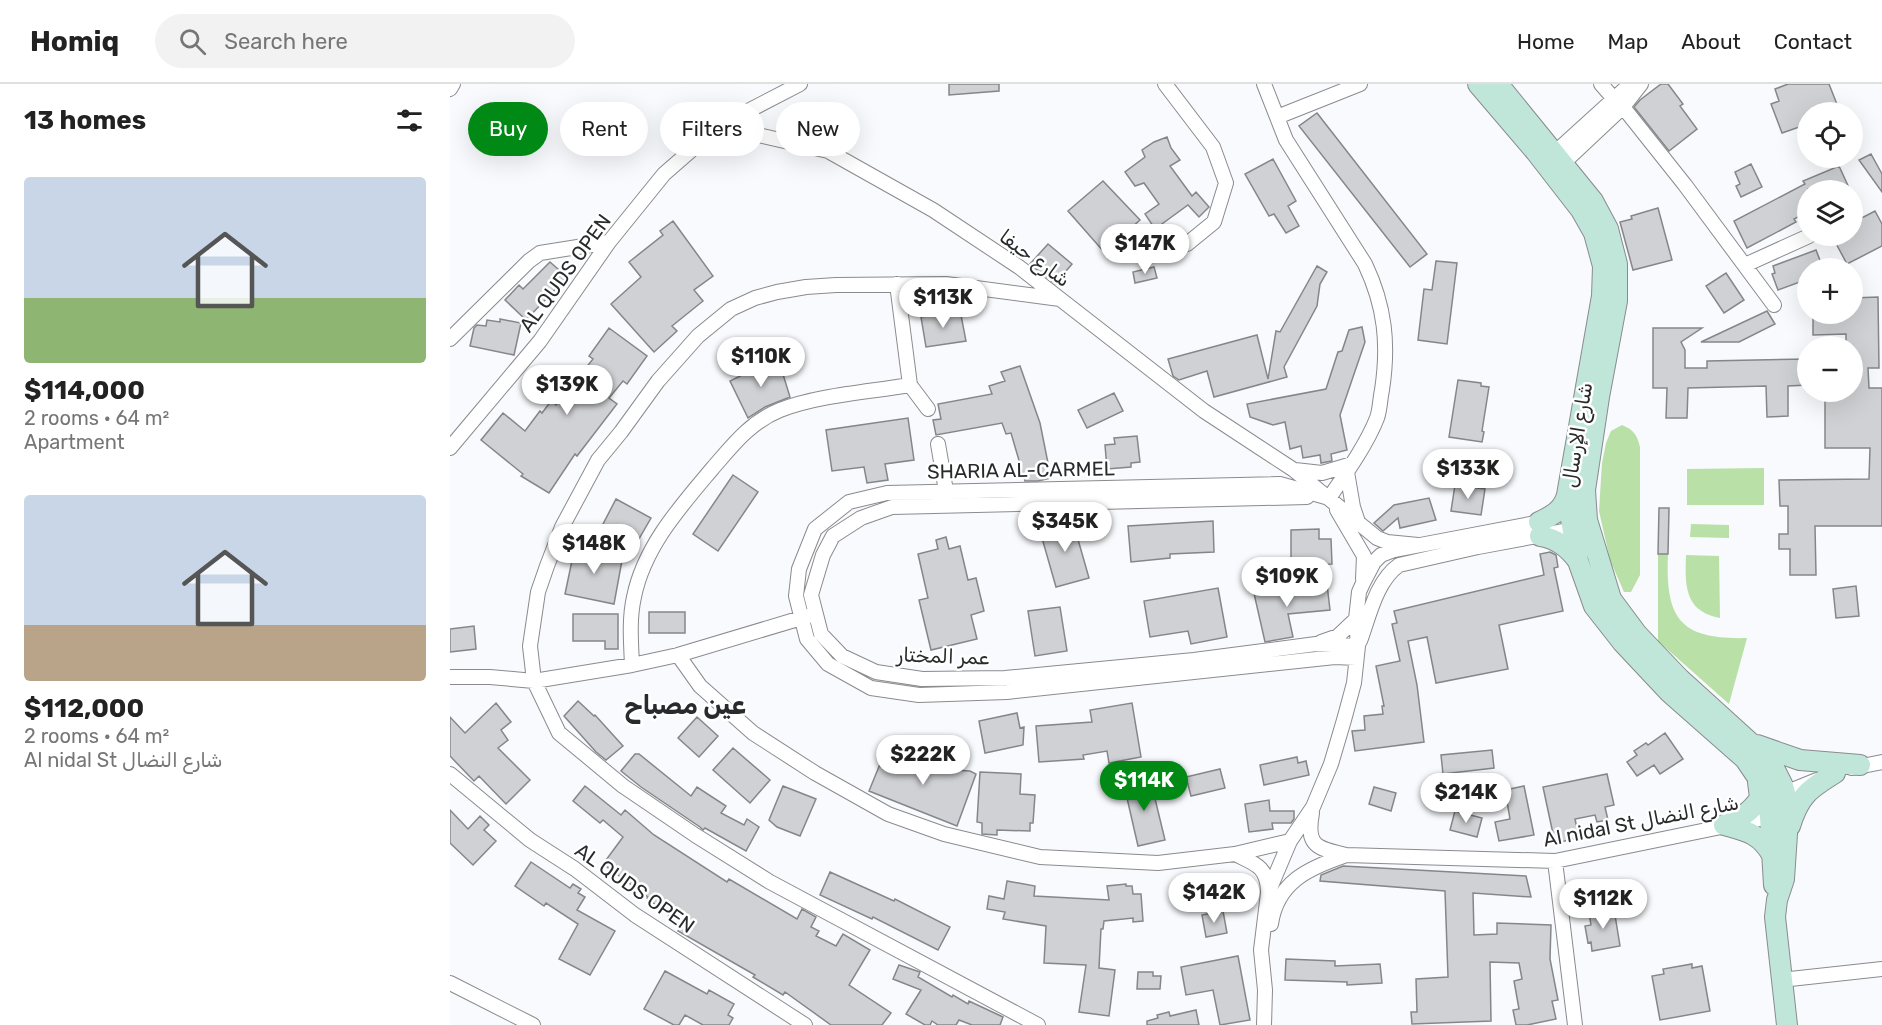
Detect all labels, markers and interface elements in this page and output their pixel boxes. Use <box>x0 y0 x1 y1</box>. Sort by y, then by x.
search box <box>155 14 575 68</box>
text: Homiq <box>30 25 119 58</box>
icon: search <box>176 25 209 58</box>
text: Search here <box>224 28 348 55</box>
text: Home <box>1517 29 1574 54</box>
text: Map <box>1607 29 1648 54</box>
text: About <box>1681 29 1741 54</box>
text: Contact <box>1774 29 1852 54</box>
chip: Buy <box>468 102 548 156</box>
chip: Rent <box>560 102 648 156</box>
chip: Filters <box>660 102 764 156</box>
chip: New <box>776 102 860 156</box>
map controls <box>1797 102 1863 402</box>
button: locate <box>1797 102 1863 168</box>
icon: filters <box>393 104 426 137</box>
text: 13 homes <box>24 105 146 136</box>
button: layers <box>1797 180 1863 246</box>
street label: AL QUDS OPEN <box>514 209 616 337</box>
icon: home <box>171 216 279 324</box>
street label: شارع حيفا <box>994 224 1075 293</box>
pin: $147K <box>1103 224 1187 275</box>
text: $147K <box>1114 231 1176 255</box>
button: + <box>1797 258 1863 324</box>
pin: $113K <box>901 278 985 329</box>
text: $113K <box>913 285 973 309</box>
button: − <box>1797 336 1863 402</box>
pin: $110K <box>719 337 803 388</box>
text: $110K <box>731 344 791 368</box>
pin: $139K <box>525 365 609 416</box>
text: $139K <box>536 372 598 396</box>
text: $114,000 <box>24 375 145 406</box>
street label: شارع الإرسال <box>1557 381 1599 490</box>
text: 2 rooms · 64 m² <box>24 406 169 430</box>
text: Apartment <box>24 430 125 454</box>
pin: $133K <box>1426 449 1510 500</box>
street label: SHARIA AL-CARMEL <box>927 456 1115 484</box>
text: $133K <box>1437 456 1499 480</box>
pin: $345K <box>1023 502 1107 553</box>
text: $345K <box>1032 509 1098 533</box>
pin: $148K <box>552 524 636 575</box>
text: $148K <box>562 531 626 555</box>
icon: home <box>171 534 279 642</box>
pin: $109K <box>1245 557 1329 608</box>
text: $109K <box>1256 564 1318 588</box>
street label: عمر المختار <box>895 642 990 670</box>
district label: عين مصباح <box>624 690 746 724</box>
text: $112,000 <box>24 693 144 724</box>
text: 2 rooms · 64 m² <box>24 724 169 748</box>
pin: $222K <box>881 735 965 786</box>
text: $222K <box>890 742 956 766</box>
text: Al nidal St شارع النضال <box>24 748 223 772</box>
pin: $114K <box>1102 761 1186 812</box>
text: $114K <box>1114 768 1174 792</box>
pin: $214K <box>1424 773 1508 824</box>
text: $214K <box>1434 780 1498 804</box>
street label: Al nidal St شارع النضال <box>1541 790 1741 854</box>
street label: AL QUDS OPEN <box>571 838 699 938</box>
pin: $142K <box>1172 873 1256 924</box>
pin: $112K <box>1561 879 1645 930</box>
text: $142K <box>1182 880 1246 904</box>
text: $112K <box>1573 886 1633 910</box>

